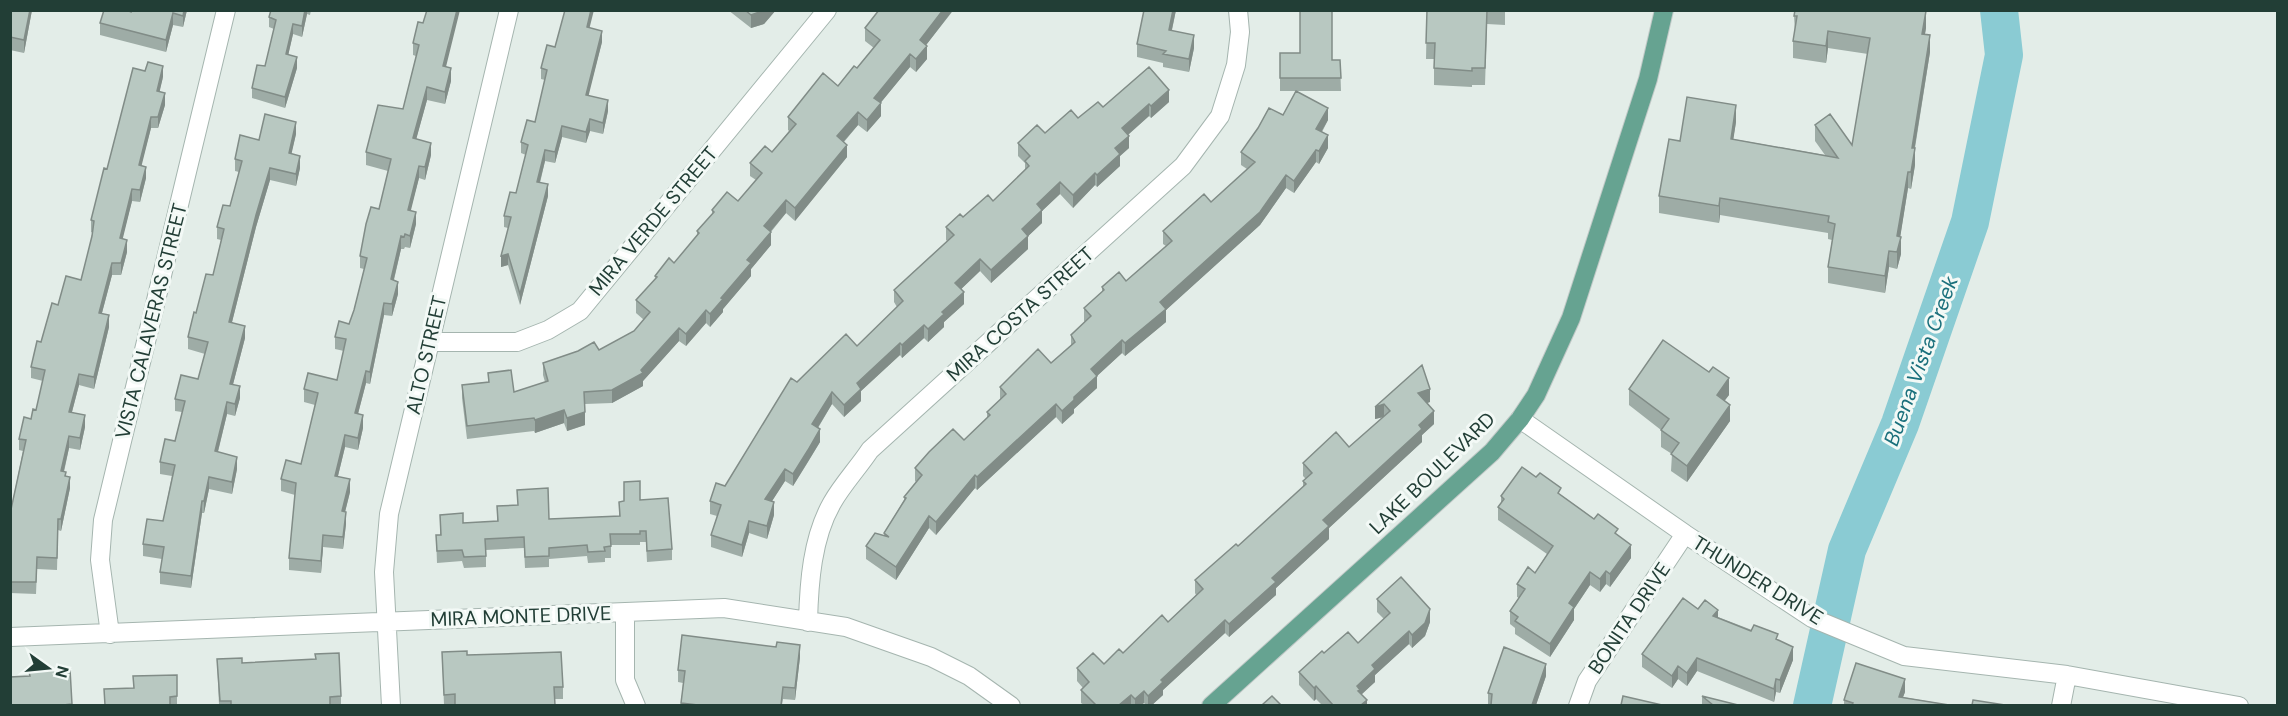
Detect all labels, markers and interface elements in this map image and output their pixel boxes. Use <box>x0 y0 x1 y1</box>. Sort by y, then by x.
street label: MIRA VERDE STREET <box>583 141 723 301</box>
street label: VISTA CALAVERAS STREET <box>109 201 193 441</box>
street label: MIRA COSTA STREET <box>941 241 1099 387</box>
water label: Buena Vista Creek <box>1877 272 1965 450</box>
street label: ALTO STREET <box>400 293 452 417</box>
street label: LAKE BOULEVARD <box>1364 406 1500 540</box>
street label: THUNDER DRIVE <box>1688 529 1828 631</box>
street label: BONITA DRIVE <box>1582 557 1676 679</box>
street label: MIRA MONTE DRIVE <box>430 600 612 632</box>
north arrow <box>18 638 78 698</box>
text: N <box>50 663 74 680</box>

